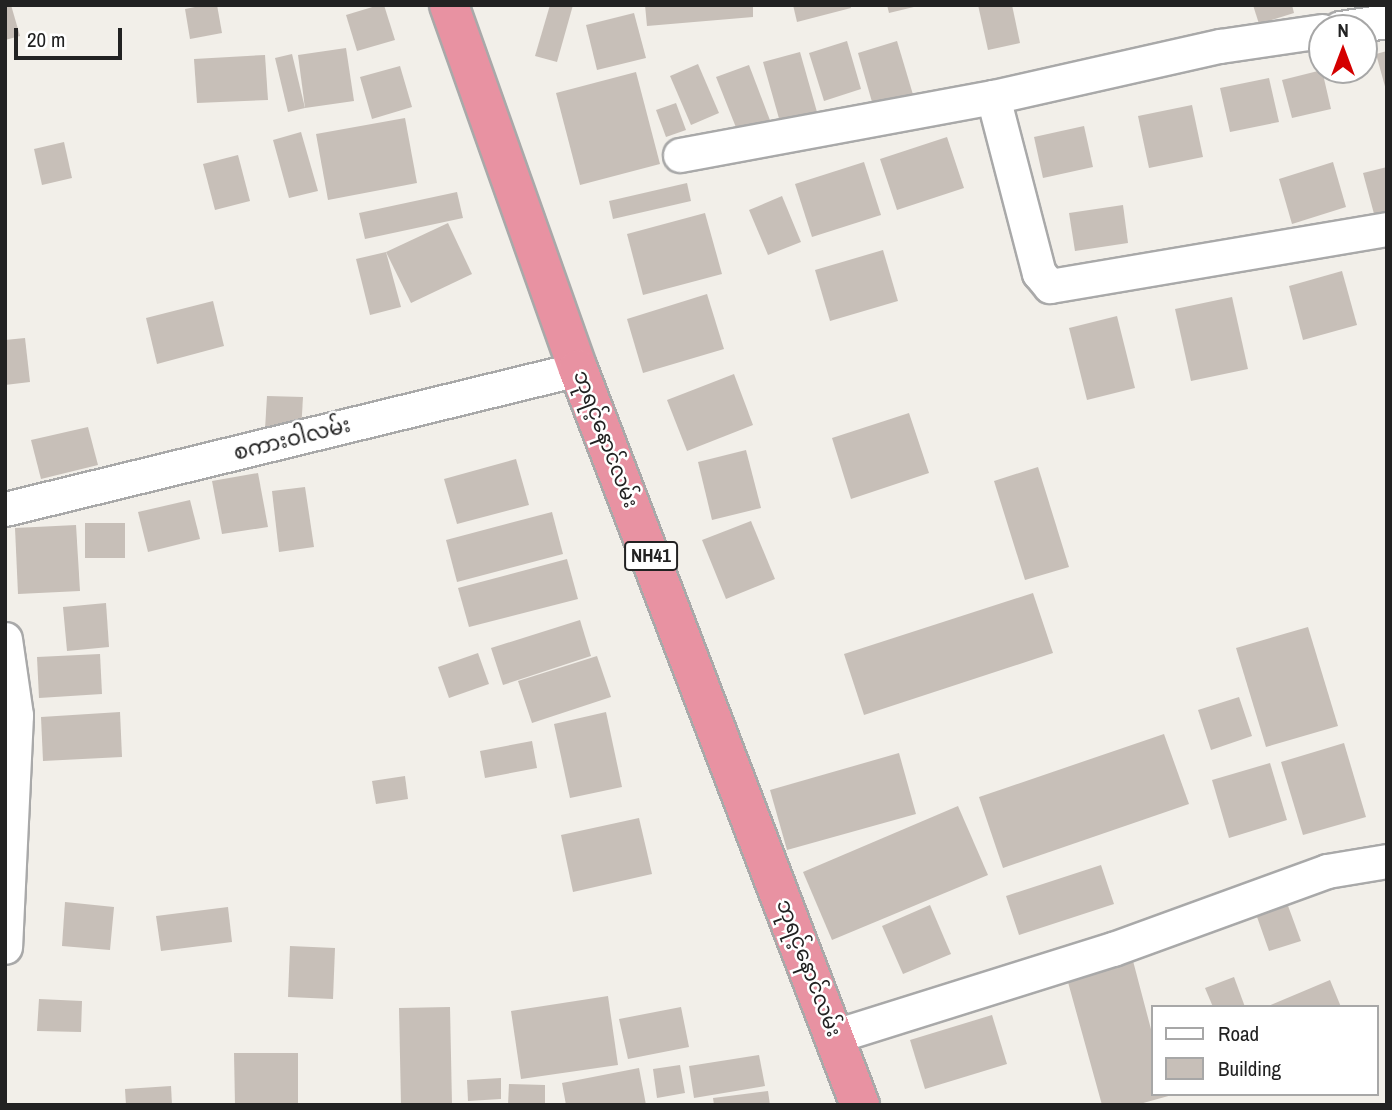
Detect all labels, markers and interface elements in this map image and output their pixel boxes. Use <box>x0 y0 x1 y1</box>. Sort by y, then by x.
scale bar <box>18 14 126 58</box>
north arrow <box>1308 14 1378 84</box>
text: N <box>1337 17 1349 43</box>
text: 20 m <box>27 25 65 54</box>
street label: ဘုရင့်နောင်လမ်း <box>568 367 644 511</box>
street label: စကားဝါလမ်း <box>231 412 353 466</box>
road number: NH41 <box>623 540 679 572</box>
street label: ဘုရင့်နောင်လမ်း <box>771 896 847 1040</box>
legend <box>1150 1005 1378 1096</box>
text: Road <box>1218 1019 1259 1048</box>
text: Building <box>1218 1054 1281 1083</box>

